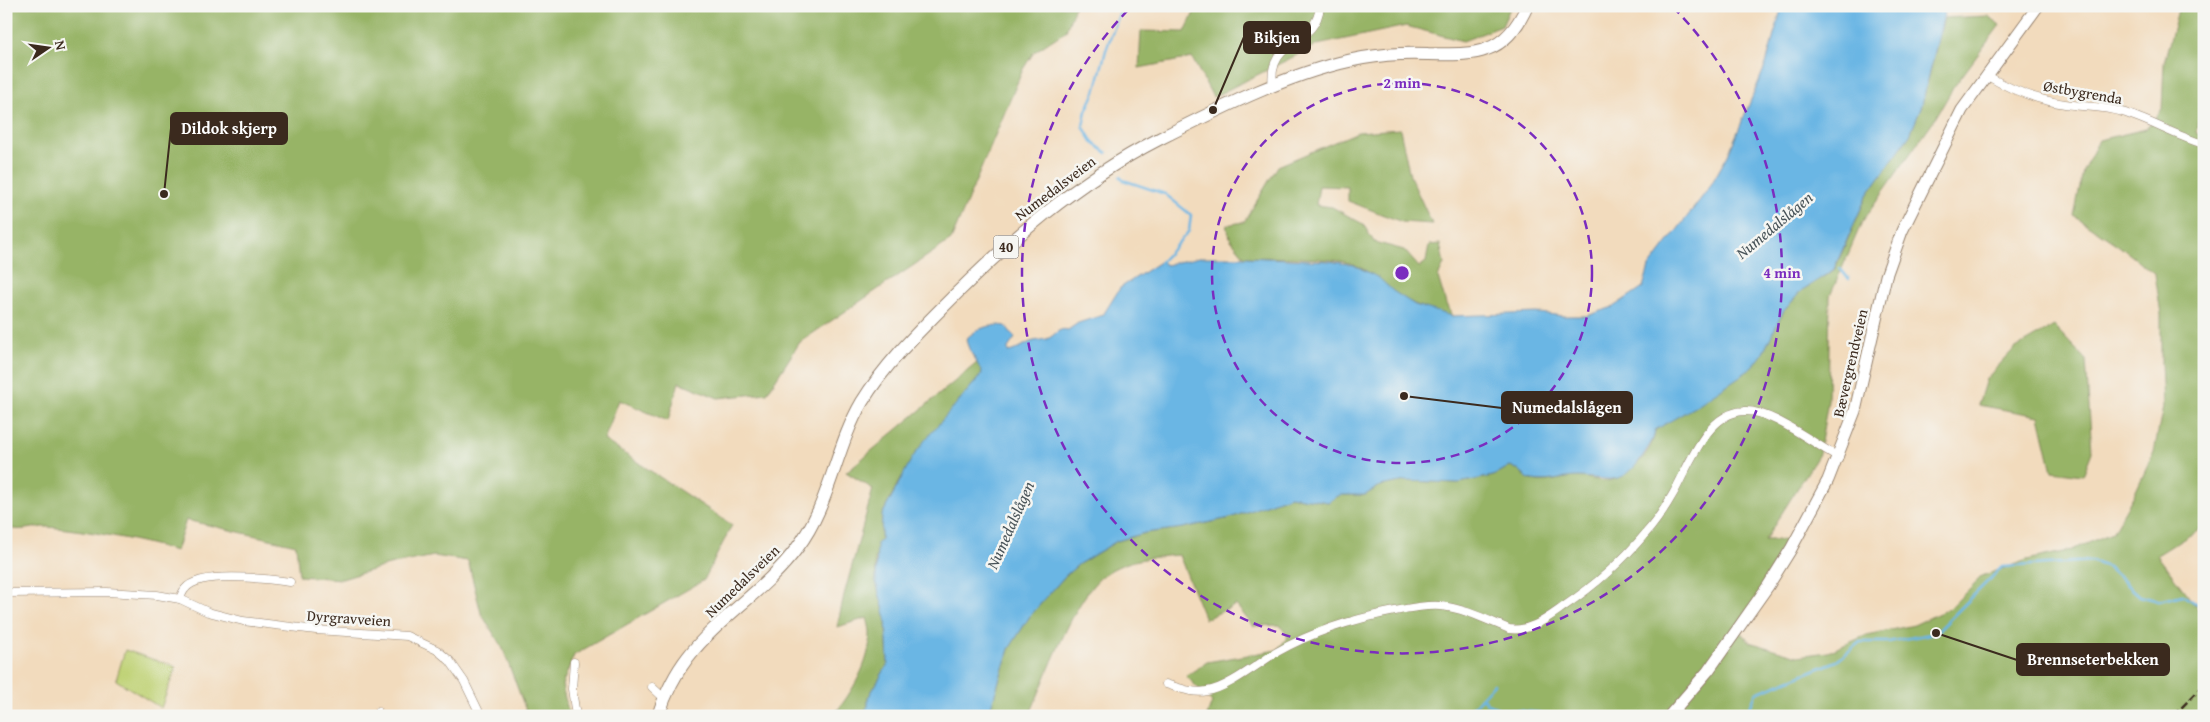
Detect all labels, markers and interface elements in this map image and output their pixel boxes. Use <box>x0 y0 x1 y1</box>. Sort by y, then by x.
north arrow <box>22 22 72 72</box>
callout: Bikjen <box>1244 22 1310 53</box>
text: Bikjen <box>1254 25 1301 49</box>
text: N <box>50 38 72 53</box>
text: 2 min <box>1383 72 1421 93</box>
street label: Østbygrenda <box>2042 75 2124 109</box>
callout: Dildok skjerp <box>171 113 287 144</box>
text: Dildok skjerp <box>181 116 277 140</box>
street label: Numedalsveien <box>1010 150 1100 225</box>
water label: Numedalslågen <box>1730 186 1818 265</box>
road number: 40 <box>994 236 1018 258</box>
text: 4 min <box>1763 262 1801 283</box>
centre of rings <box>1393 264 1411 282</box>
street label: Bævergrendveien <box>1827 306 1873 419</box>
callout: Numedalslågen <box>1502 392 1632 423</box>
text: Numedalslågen <box>1512 395 1622 419</box>
water label: Numedalslågen <box>980 477 1040 574</box>
street label: Numedalsveien <box>700 540 784 622</box>
street label: Dyrgravveien <box>306 605 392 631</box>
callout: Brennseterbekken <box>2017 644 2169 675</box>
text: Brennseterbekken <box>2027 647 2159 671</box>

